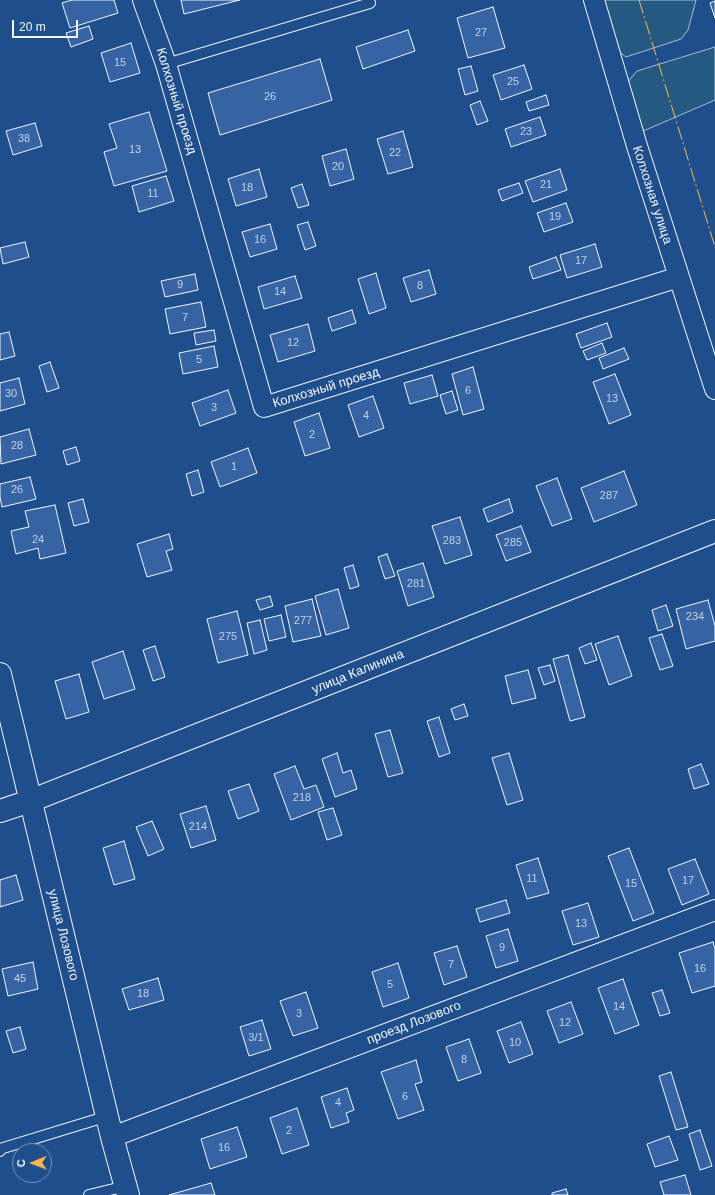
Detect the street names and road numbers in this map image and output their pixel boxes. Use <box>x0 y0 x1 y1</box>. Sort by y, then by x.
street label: Колхозный проезд <box>152 46 200 156</box>
street label: Колхозная улица <box>629 144 675 246</box>
street label: Колхозный проезд <box>271 364 381 412</box>
street label: улица Калинина <box>310 646 406 698</box>
street label: улица Лозового <box>44 888 82 982</box>
street label: проезд Лозового <box>365 998 463 1048</box>

